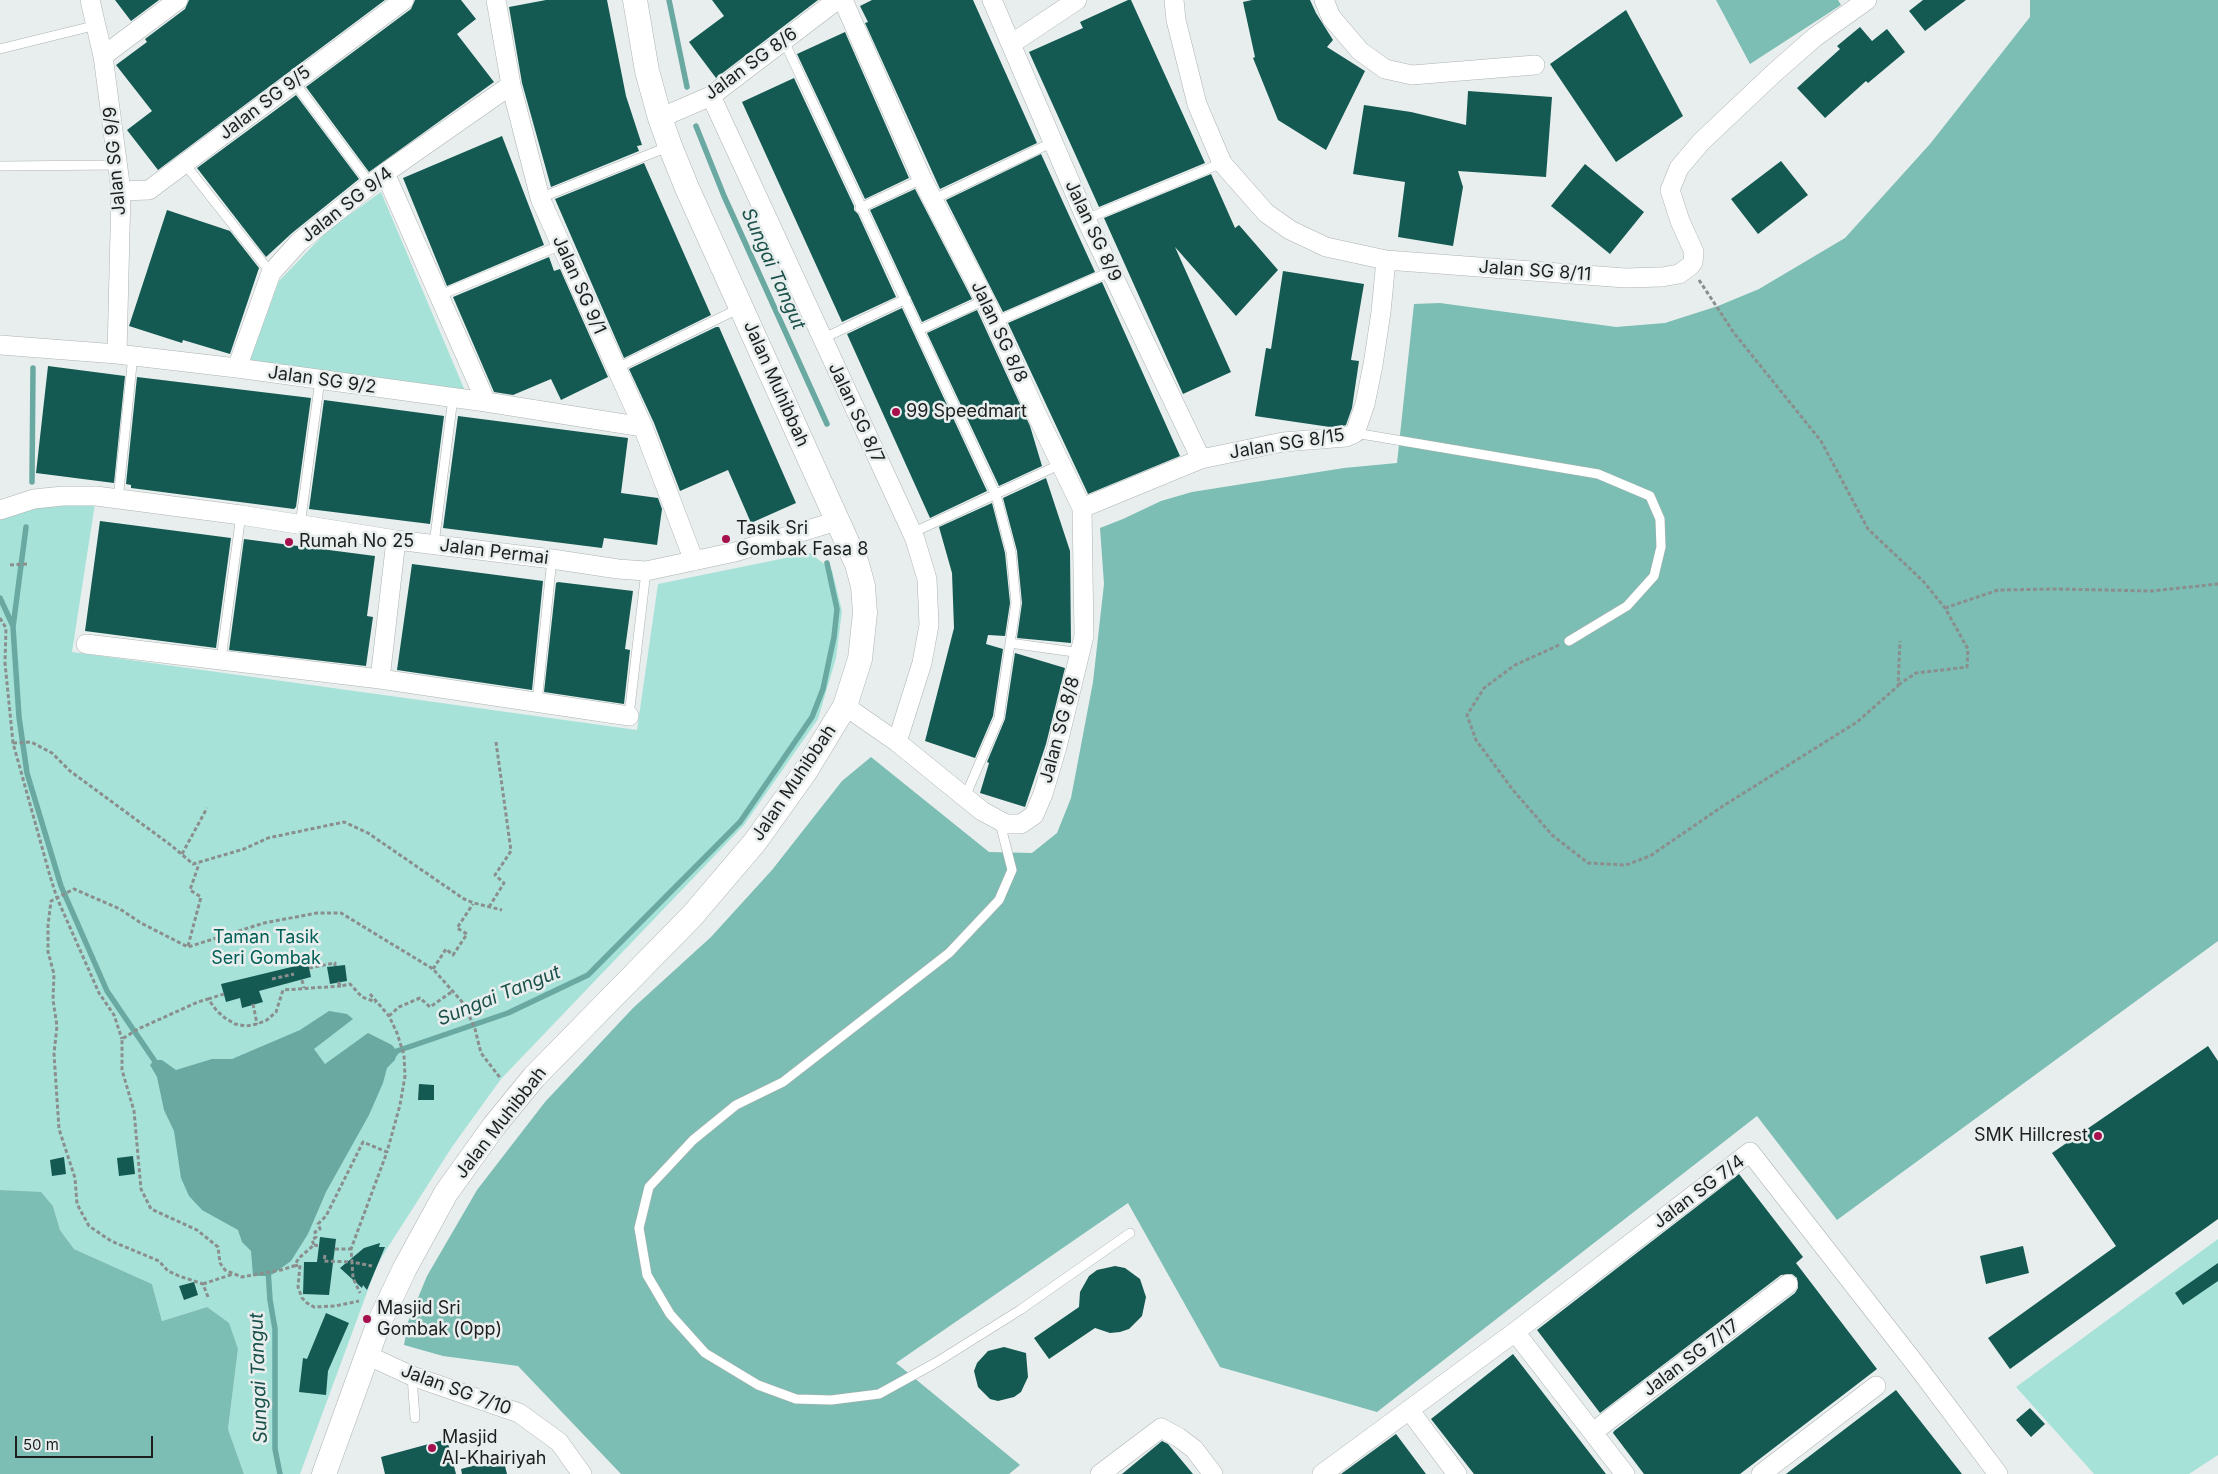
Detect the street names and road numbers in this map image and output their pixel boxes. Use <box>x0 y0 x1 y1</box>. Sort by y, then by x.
street label: Jalan SG 8/6 <box>700 23 802 105</box>
street label: Jalan SG 9/5 <box>215 62 315 144</box>
street label: Jalan SG 9/9 <box>99 106 131 216</box>
street label: Jalan SG 9/4 <box>297 163 397 247</box>
street label: Jalan SG 8/9 <box>1060 177 1126 285</box>
street label: Jalan SG 9/1 <box>548 232 610 338</box>
street label: Jalan SG 8/11 <box>1478 256 1592 286</box>
street label: Jalan SG 8/8 <box>966 278 1032 386</box>
street label: Jalan Muhibbah <box>739 318 813 450</box>
street label: Jalan SG 8/7 <box>823 359 889 467</box>
street label: Jalan SG 9/2 <box>266 362 378 398</box>
street label: Jalan SG 8/15 <box>1228 424 1346 464</box>
street label: Jalan Permai <box>438 535 550 569</box>
street label: Jalan SG 8/8 <box>1035 674 1085 786</box>
street label: Jalan Muhibbah <box>747 721 841 845</box>
street label: Jalan Muhibbah <box>451 1063 551 1183</box>
street label: Jalan SG 7/4 <box>1649 1151 1749 1233</box>
street label: Jalan SG 7/17 <box>1639 1315 1743 1401</box>
street label: Jalan SG 7/10 <box>398 1360 514 1420</box>

